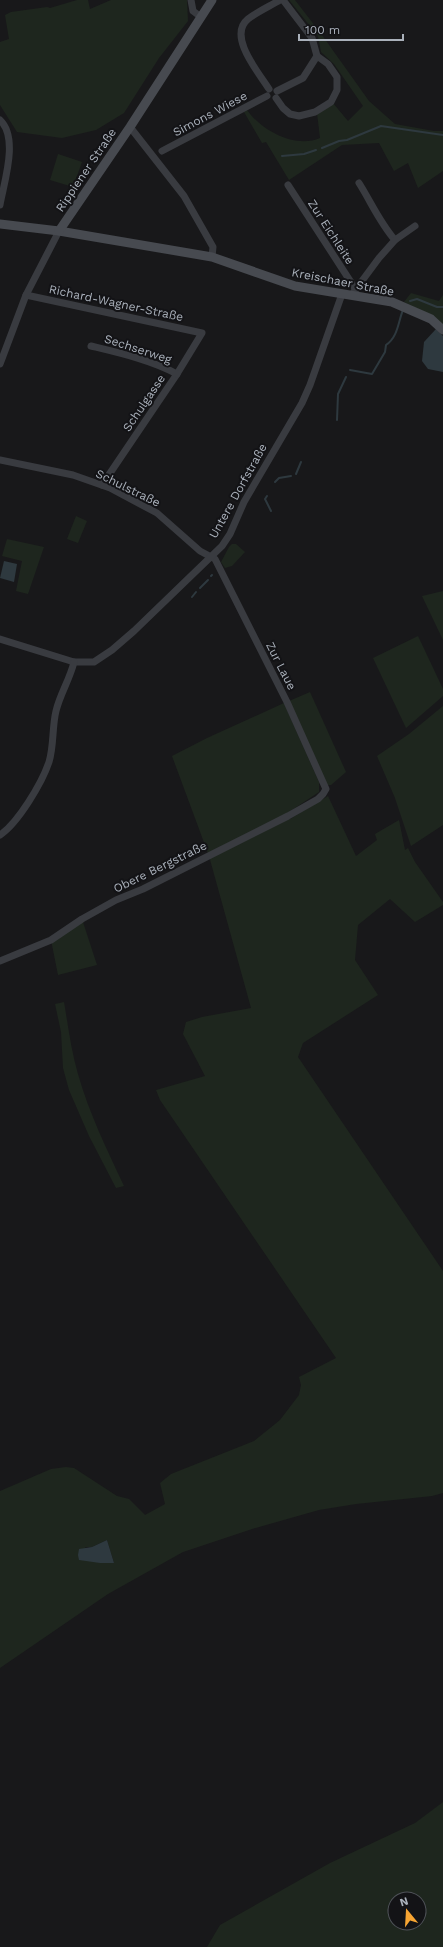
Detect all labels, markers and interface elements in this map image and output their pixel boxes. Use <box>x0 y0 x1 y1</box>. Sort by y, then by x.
scale bar <box>299 16 403 42</box>
text: 100 m <box>305 23 340 37</box>
street label: Simons Wiese <box>171 89 250 139</box>
street label: Rippiener Straße <box>53 125 119 215</box>
street label: Zur Eichleite <box>305 197 357 267</box>
street label: Kreischaer Straße <box>291 265 396 299</box>
street label: Richard-Wagner-Straße <box>48 282 185 324</box>
street label: Sechserweg <box>103 332 174 367</box>
street label: Schulgasse <box>120 372 168 434</box>
street label: Untere Dorfstraße <box>206 441 270 541</box>
street label: Schulstraße <box>93 466 163 510</box>
street label: Zur Laue <box>263 640 299 692</box>
street label: Obere Bergstraße <box>111 838 209 896</box>
north arrow <box>387 1891 427 1931</box>
text: N <box>398 1895 410 1909</box>

